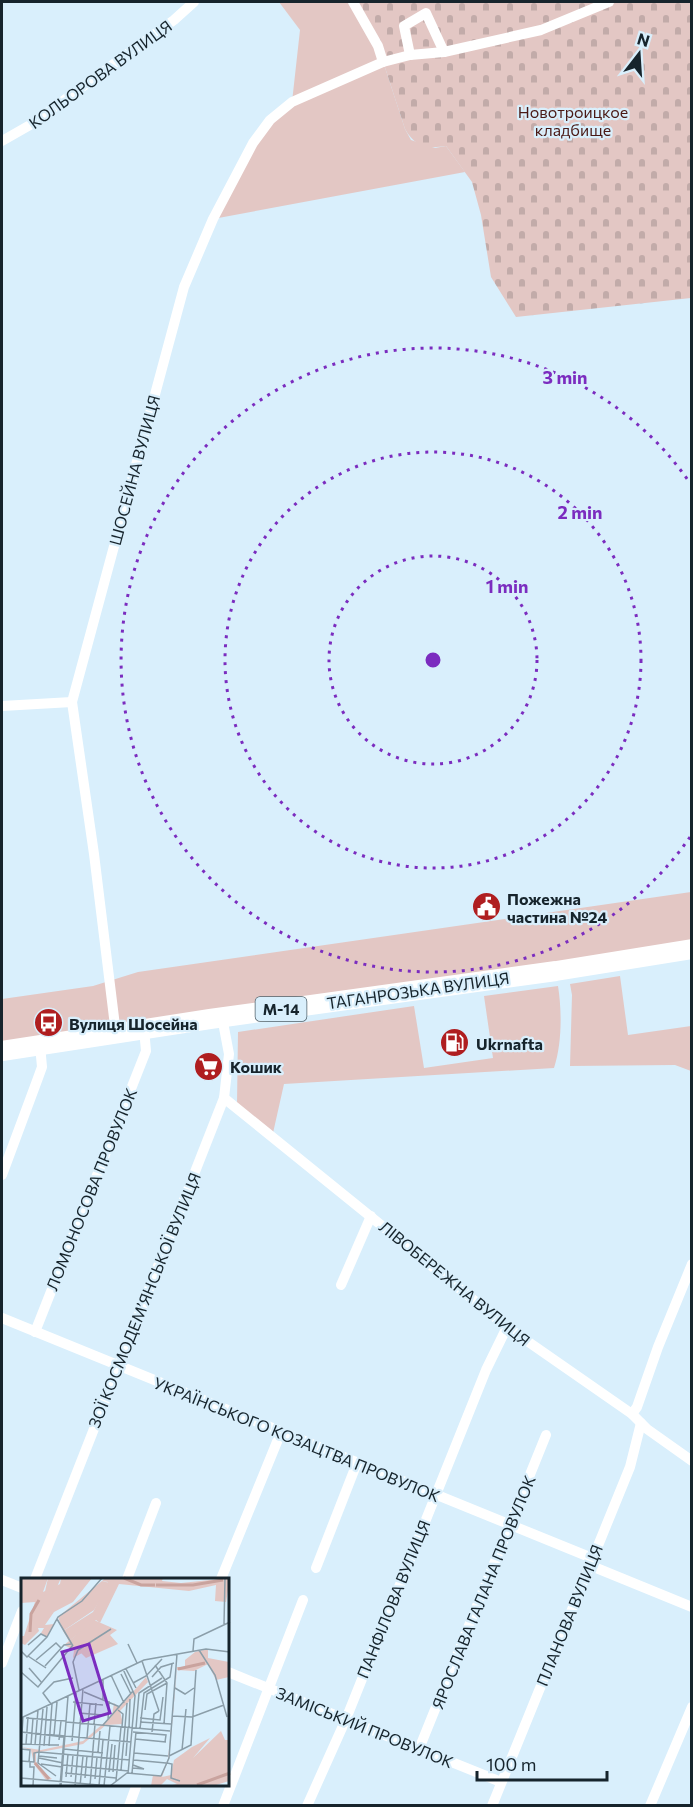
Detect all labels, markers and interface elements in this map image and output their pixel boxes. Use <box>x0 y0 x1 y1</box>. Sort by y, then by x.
street label: КОЛЬОРОВА ВУЛИЦЯ <box>25 16 175 132</box>
north arrow <box>609 24 669 84</box>
text: N <box>635 28 652 50</box>
park label: Новотроицкое кладбище <box>518 102 628 139</box>
text: 3 min <box>542 366 588 388</box>
street label: ШОСЕЙНА ВУЛИЦЯ <box>105 393 163 547</box>
text: 2 min <box>558 501 602 523</box>
text: 1 min <box>486 575 528 597</box>
centre of rings <box>423 650 443 670</box>
place label: Пожежна частина №24 <box>507 889 607 926</box>
public building icon: Пожежна частина №24 <box>470 891 502 923</box>
street label: ТАГАНРОЗЬКА ВУЛИЦЯ <box>325 968 511 1012</box>
road number: М-14 <box>256 997 306 1021</box>
bus stop icon: Вулиця Шосейна <box>32 1007 64 1039</box>
place label: Вулиця Шосейна <box>69 1014 198 1033</box>
fuel station icon: Ukrnafta <box>439 1027 471 1059</box>
place label: Ukrnafta <box>476 1034 543 1053</box>
supermarket icon: Кошик <box>193 1050 225 1082</box>
place label: Кошик <box>230 1057 282 1076</box>
street label: ЛОМОНОСОВА ПРОВУЛОК <box>42 1085 140 1293</box>
street label: ЗОЇ КОСМОДЕМ’ЯНСЬКОЇ ВУЛИЦЯ <box>84 1170 204 1430</box>
street label: ЛІВОБЕРЕЖНА ВУЛИЦЯ <box>376 1216 534 1350</box>
street label: УКРАЇНСЬКОГО КОЗАЦТВА ПРОВУЛОК <box>151 1373 443 1505</box>
street label: ЯРОСЛАВА ГАЛАНА ПРОВУЛОК <box>427 1472 539 1712</box>
street label: ПАНФІЛОВА ВУЛИЦЯ <box>353 1517 433 1681</box>
street label: ПЛАНОВА ВУЛИЦЯ <box>532 1541 606 1689</box>
inset map <box>21 1578 230 1786</box>
street label: ЗАМІСЬКИЙ ПРОВУЛОК <box>274 1683 456 1771</box>
scale bar <box>477 1744 608 1782</box>
text: 100 m <box>486 1753 536 1775</box>

